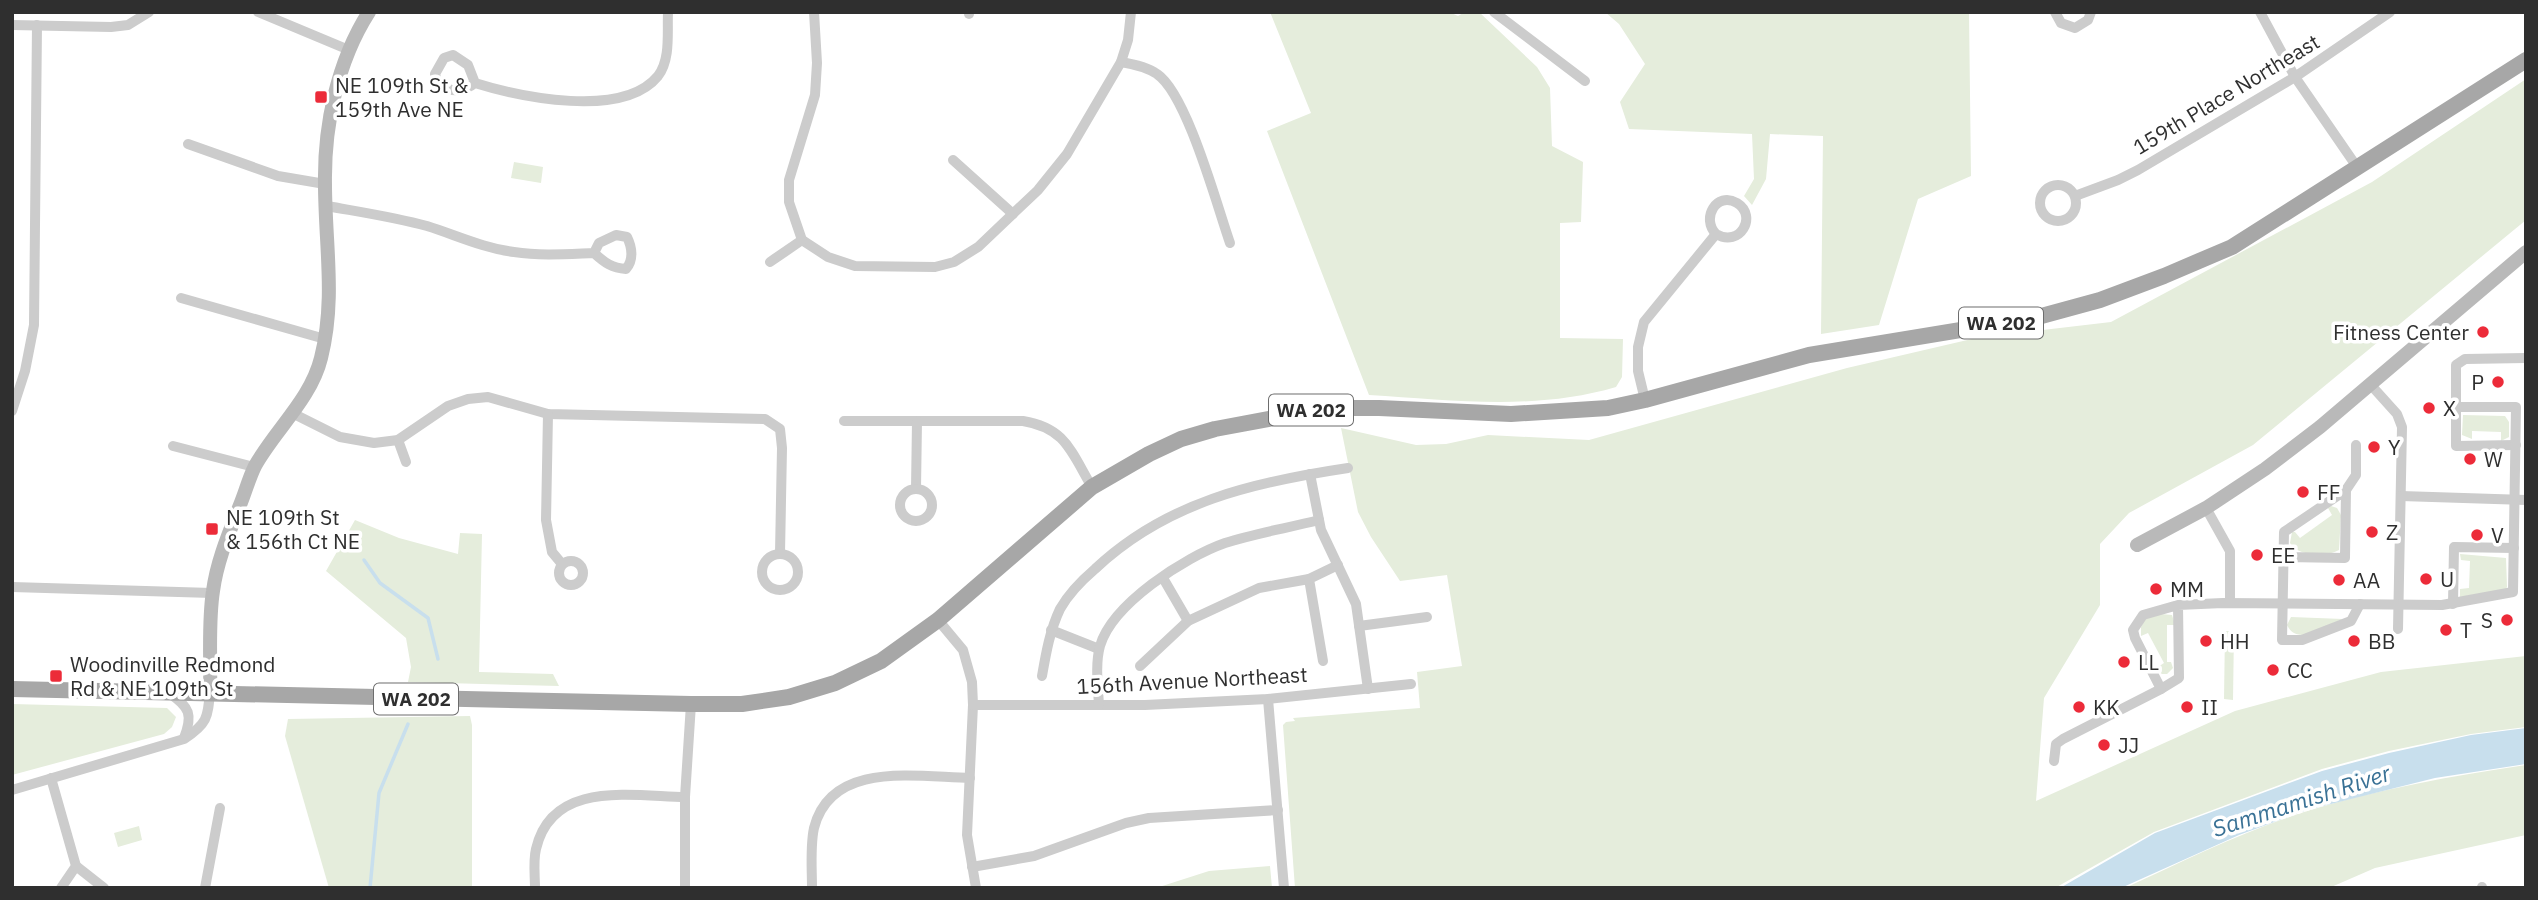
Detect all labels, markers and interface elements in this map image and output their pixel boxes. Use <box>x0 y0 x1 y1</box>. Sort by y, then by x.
street label: 159th Place Northeast <box>2128 27 2324 161</box>
place label: NE 109th St & 159th Ave NE <box>335 71 469 123</box>
marker: NE 109th St & 159th Ave NE <box>313 89 329 105</box>
road number: WA 202 <box>1959 308 2043 338</box>
place label: Fitness Center <box>2333 318 2469 346</box>
marker: Fitness Center <box>2475 324 2491 340</box>
place label: P <box>2471 368 2484 396</box>
marker: P <box>2490 374 2506 390</box>
road number: WA 202 <box>1269 394 1353 426</box>
place label: X <box>2443 394 2456 422</box>
marker: X <box>2421 400 2437 416</box>
place label: Y <box>2388 433 2401 461</box>
marker: Y <box>2366 439 2382 455</box>
place label: W <box>2484 445 2503 473</box>
marker: W <box>2462 451 2478 467</box>
place label: FF <box>2317 478 2340 506</box>
marker: FF <box>2295 484 2311 500</box>
place label: NE 109th St & 156th Ct NE <box>226 503 360 555</box>
place label: Z <box>2386 518 2398 546</box>
marker: NE 109th St & 156th Ct NE <box>204 521 220 537</box>
place label: V <box>2491 521 2504 549</box>
marker: Z <box>2364 524 2380 540</box>
marker: V <box>2469 527 2485 543</box>
place label: EE <box>2271 541 2296 569</box>
marker: EE <box>2249 547 2265 563</box>
place label: U <box>2440 565 2454 593</box>
place label: AA <box>2353 566 2380 594</box>
marker: U <box>2418 571 2434 587</box>
marker: AA <box>2331 572 2347 588</box>
place label: MM <box>2170 575 2204 603</box>
marker: MM <box>2148 581 2164 597</box>
place label: S <box>2481 606 2493 634</box>
marker: S <box>2499 612 2515 628</box>
place label: T <box>2460 616 2472 644</box>
marker: T <box>2438 622 2454 638</box>
place label: HH <box>2220 627 2250 655</box>
place label: BB <box>2368 627 2395 655</box>
marker: HH <box>2198 633 2214 649</box>
marker: BB <box>2346 633 2362 649</box>
place label: LL <box>2138 648 2159 676</box>
place label: Woodinville Redmond Rd & NE 109th St <box>70 650 276 702</box>
marker: LL <box>2116 654 2132 670</box>
place label: CC <box>2287 656 2313 684</box>
street label: 156th Avenue Northeast <box>1076 660 1308 700</box>
marker: CC <box>2265 662 2281 678</box>
marker: Woodinville Redmond Rd & NE 109th St <box>48 668 64 684</box>
road number: WA 202 <box>374 684 458 714</box>
place label: KK <box>2093 693 2120 721</box>
place label: II <box>2201 693 2218 721</box>
marker: KK <box>2071 699 2087 715</box>
marker: II <box>2179 699 2195 715</box>
place label: JJ <box>2118 731 2139 759</box>
marker: JJ <box>2096 737 2112 753</box>
water label: Sammamish River <box>2208 757 2394 843</box>

